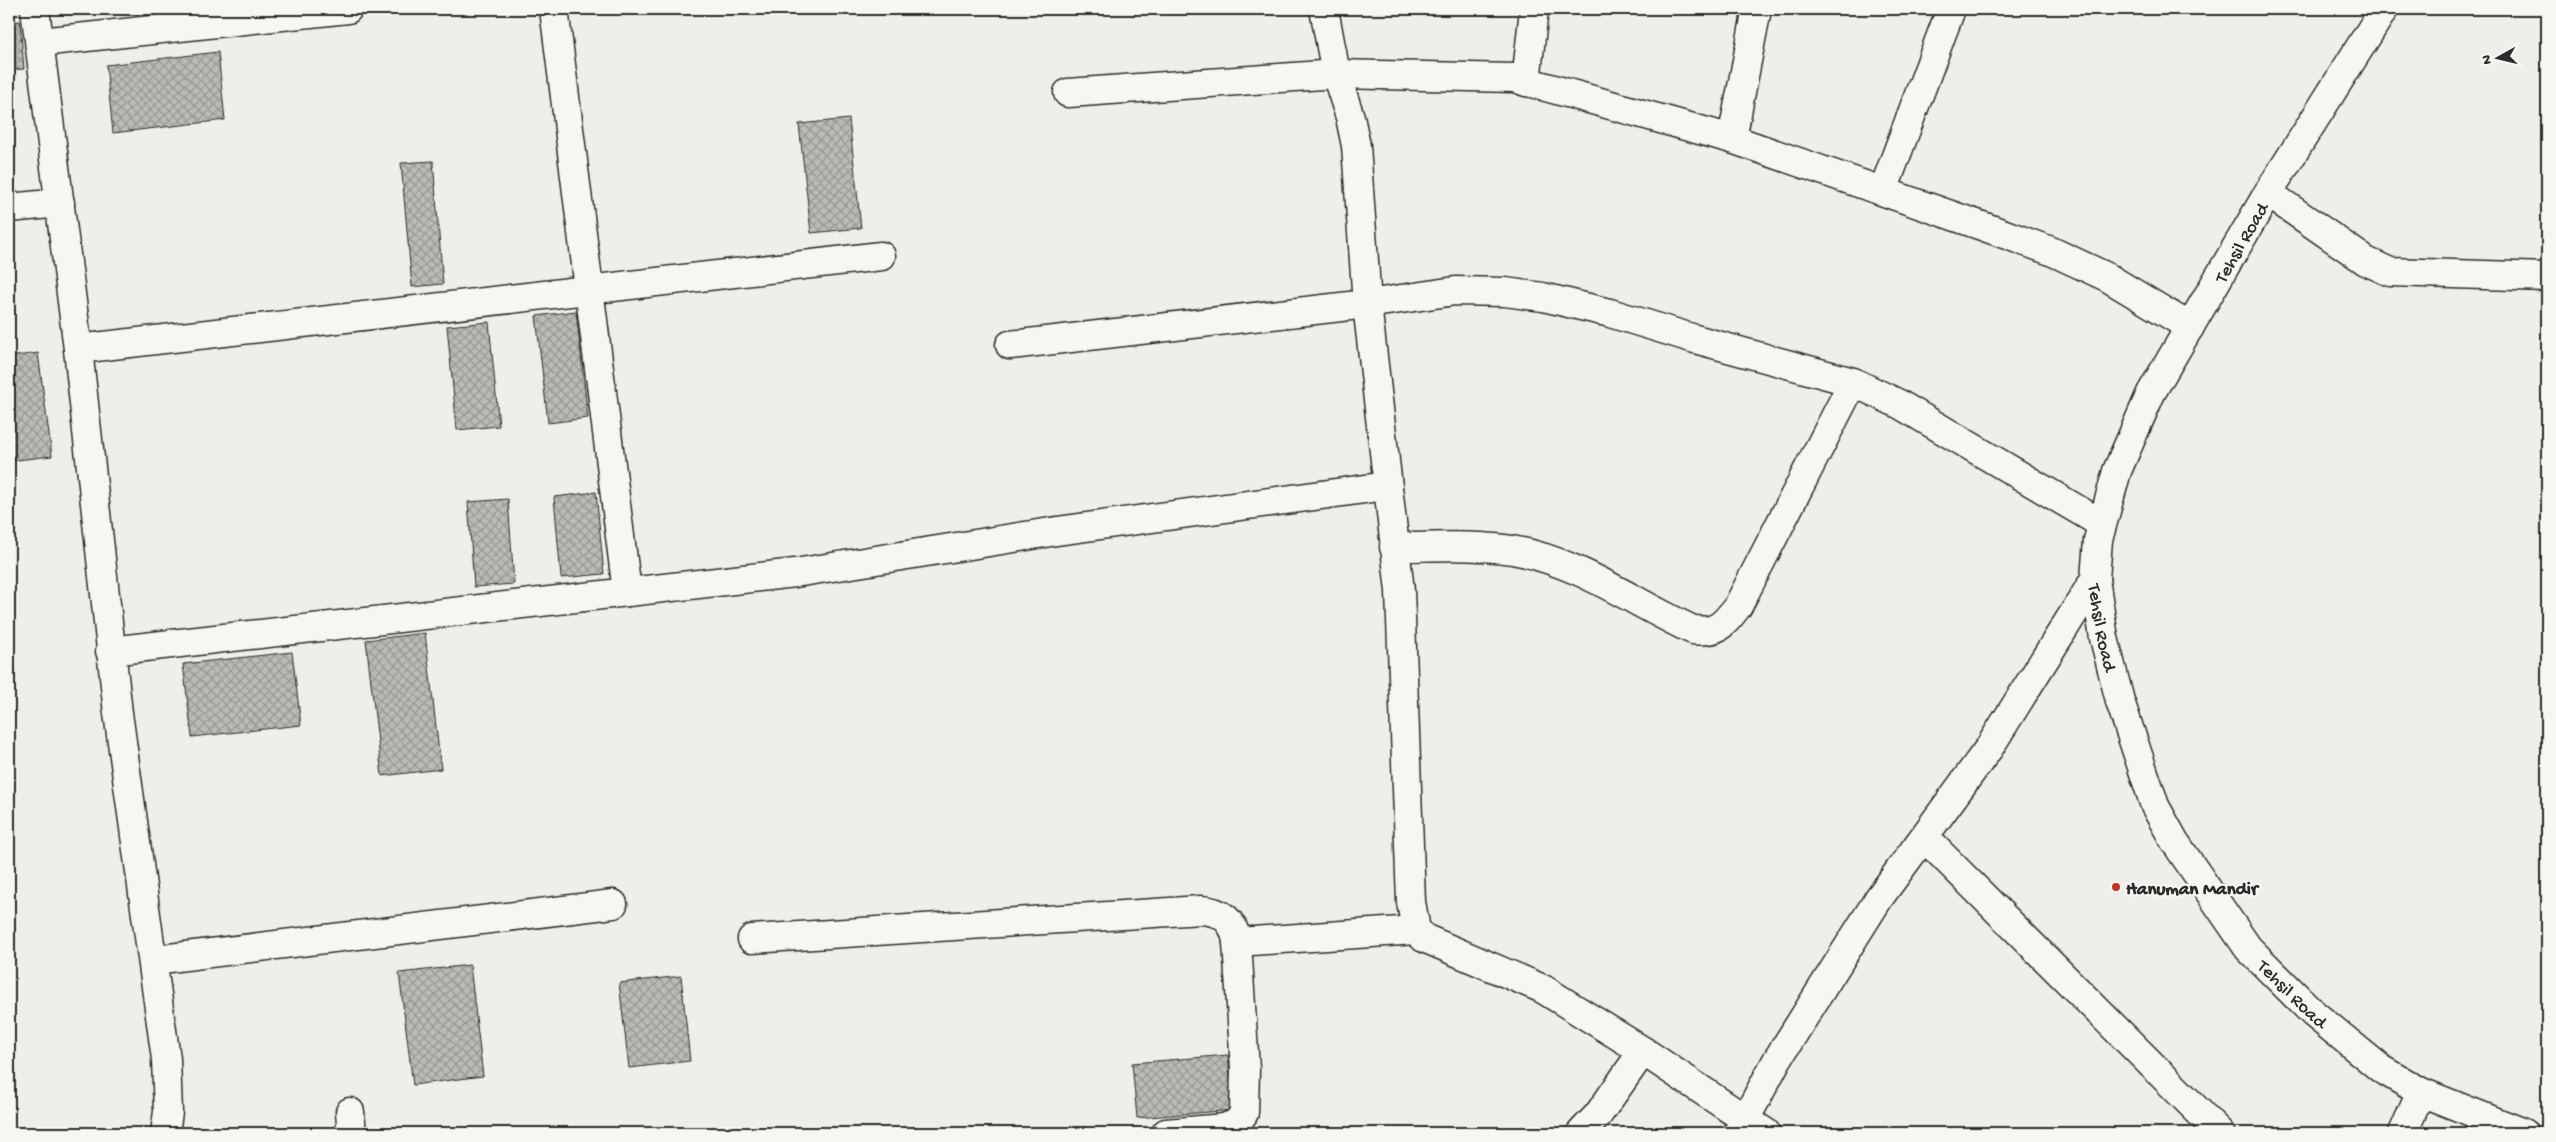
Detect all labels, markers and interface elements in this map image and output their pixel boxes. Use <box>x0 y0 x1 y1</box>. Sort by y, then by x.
north arrow <box>2474 32 2524 82</box>
text: N <box>2479 54 2497 65</box>
street label: Tehsil Road <box>2210 198 2276 289</box>
street label: Tehsil Road <box>2081 581 2121 676</box>
place label: Hanuman Mandir <box>2126 879 2260 902</box>
marker: Hanuman Mandir <box>2110 881 2122 893</box>
street label: Tehsil Road <box>2250 955 2332 1036</box>

